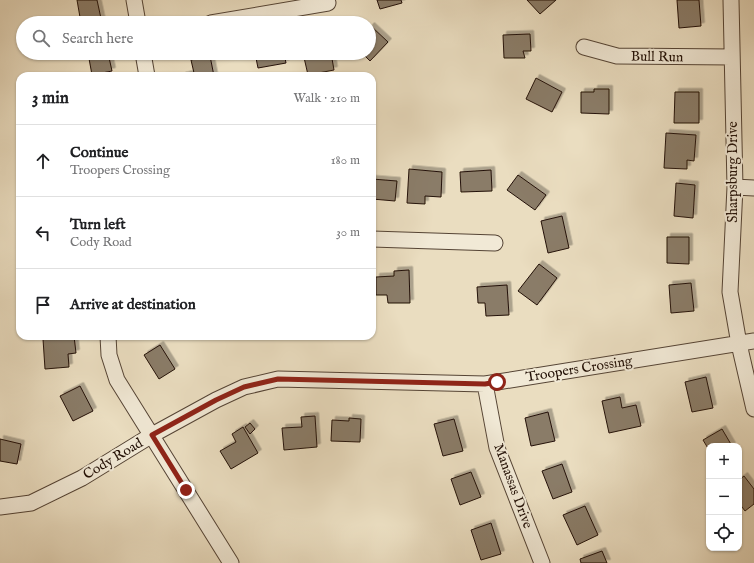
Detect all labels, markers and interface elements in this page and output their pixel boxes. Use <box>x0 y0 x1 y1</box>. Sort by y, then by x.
search box <box>16 16 376 60</box>
icon: search <box>30 27 52 49</box>
text: Search here <box>62 29 133 48</box>
street label: Bull Run <box>631 48 684 66</box>
text: 3 min <box>32 88 69 109</box>
text: Walk · 210 m <box>294 90 360 107</box>
street label: Sharpsburg Drive <box>724 121 742 223</box>
text: Continue <box>70 143 128 162</box>
icon: ahead <box>32 150 54 172</box>
text: 180 m <box>331 152 360 169</box>
text: Troopers Crossing <box>70 162 170 179</box>
text: Turn left <box>70 215 126 234</box>
icon: left <box>32 222 54 244</box>
text: 30 m <box>336 224 360 241</box>
text: Cody Road <box>70 234 132 251</box>
icon: arrive <box>32 294 54 316</box>
text: Arrive at destination <box>70 295 196 314</box>
street label: Troopers Crossing <box>524 352 634 386</box>
route start <box>488 373 506 391</box>
street label: Cody Road <box>80 434 147 484</box>
street label: Manassas Drive <box>489 441 537 532</box>
map controls <box>706 443 742 551</box>
button: + <box>706 443 742 479</box>
button: − <box>706 479 742 515</box>
route end <box>177 481 195 499</box>
button: locate <box>706 515 742 551</box>

